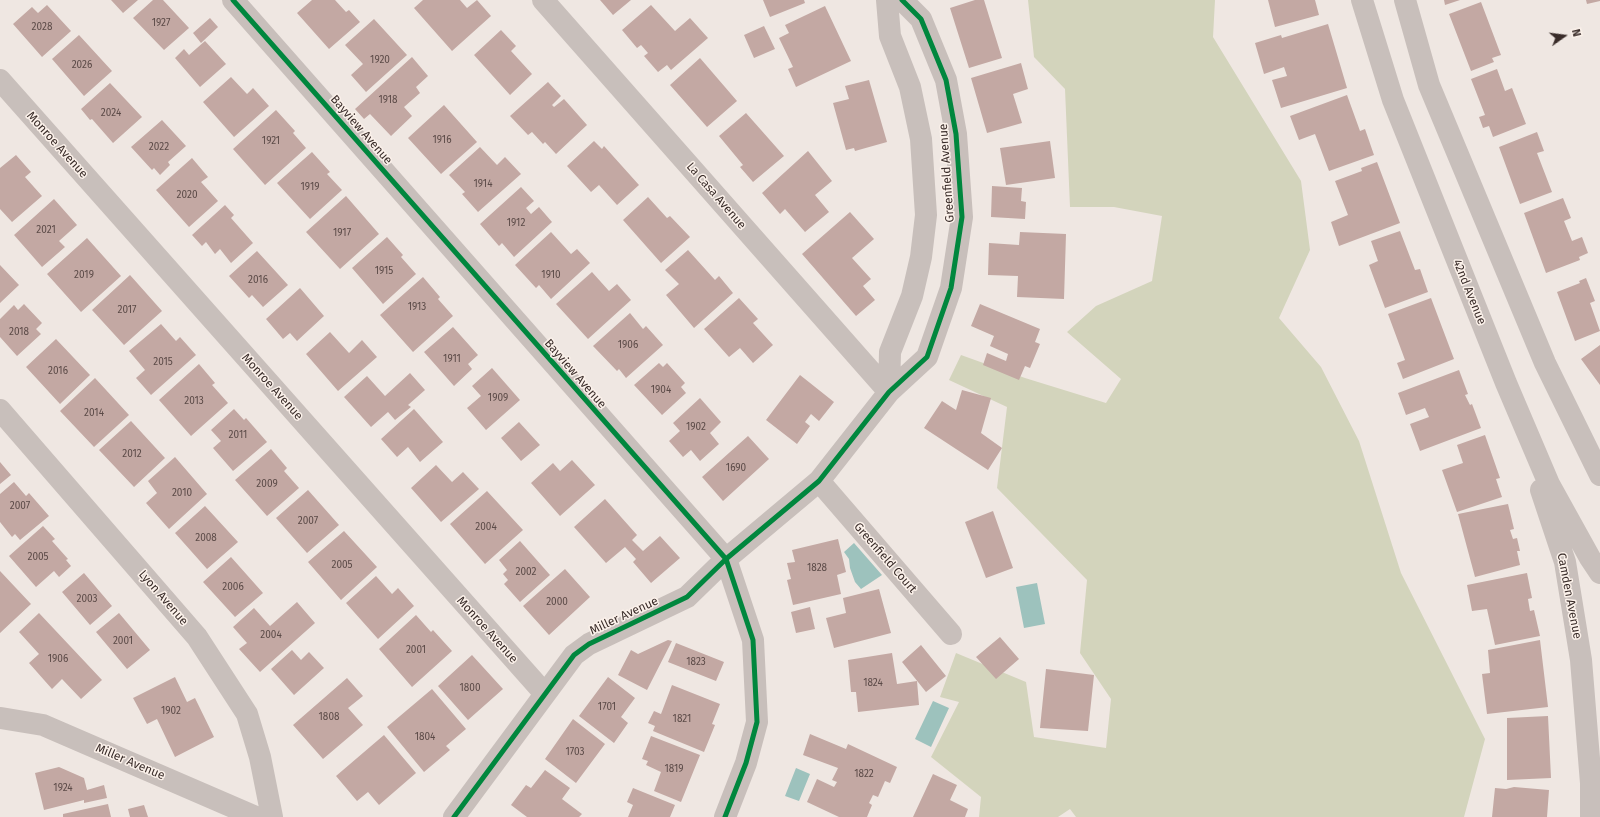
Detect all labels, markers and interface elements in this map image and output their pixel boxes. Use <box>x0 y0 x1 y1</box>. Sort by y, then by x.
north arrow <box>1544 16 1584 56</box>
house number: 1927 <box>152 17 170 29</box>
house number: 2028 <box>32 21 52 33</box>
text: N <box>1569 28 1583 38</box>
house number: 1920 <box>370 54 390 66</box>
house number: 2026 <box>72 59 92 71</box>
street label: Bayview Avenue <box>327 92 395 168</box>
house number: 1918 <box>378 94 398 106</box>
house number: 2024 <box>101 107 121 119</box>
street label: Monroe Avenue <box>23 109 91 181</box>
street label: Greenfield Avenue <box>936 123 958 223</box>
house number: 1916 <box>432 134 452 146</box>
house number: 1921 <box>262 135 280 147</box>
house number: 2022 <box>149 141 169 153</box>
street label: La Casa Avenue <box>683 160 749 232</box>
house number: 1914 <box>473 178 493 190</box>
house number: 1919 <box>301 181 319 193</box>
house number: 2020 <box>177 189 197 201</box>
house number: 1912 <box>507 217 525 229</box>
house number: 2021 <box>36 224 56 236</box>
house number: 1917 <box>333 227 351 239</box>
street label: 42nd Avenue <box>1449 257 1489 327</box>
house number: 1915 <box>375 265 393 277</box>
house number: 2019 <box>74 269 94 281</box>
house number: 1910 <box>541 269 561 281</box>
house number: 2016 <box>248 274 268 286</box>
house number: 1913 <box>408 301 426 313</box>
house number: 2017 <box>117 304 137 316</box>
house number: 2018 <box>9 326 29 338</box>
street label: Bayview Avenue <box>541 336 609 412</box>
house number: 1906 <box>618 339 638 351</box>
street label: Monroe Avenue <box>238 351 306 423</box>
house number: 1911 <box>443 353 461 365</box>
house number: 2015 <box>153 356 173 368</box>
house number: 2016 <box>48 365 68 377</box>
house number: 1904 <box>651 384 671 396</box>
house number: 1909 <box>488 392 508 404</box>
house number: 2013 <box>184 395 204 407</box>
house number: 2014 <box>84 407 104 419</box>
house number: 1902 <box>686 421 706 433</box>
house number: 2011 <box>229 429 247 441</box>
house number: 2012 <box>122 448 142 460</box>
house number: 1690 <box>726 462 746 474</box>
house number: 2009 <box>256 478 278 490</box>
house number: 2010 <box>172 487 192 499</box>
house number: 2007 <box>10 500 30 512</box>
house number: 2007 <box>298 515 318 527</box>
street label: Greenfield Court <box>850 520 920 596</box>
house number: 2004 <box>475 521 497 533</box>
house number: 2008 <box>195 532 217 544</box>
house number: 2005 <box>27 551 49 563</box>
street label: Camden Avenue <box>1554 552 1584 640</box>
house number: 2005 <box>331 559 353 571</box>
house number: 1828 <box>807 562 827 574</box>
house number: 2002 <box>516 566 536 578</box>
street label: Lyon Avenue <box>135 568 191 628</box>
house number: 2006 <box>222 581 244 593</box>
house number: 2003 <box>77 593 97 605</box>
street label: Monroe Avenue <box>453 594 521 666</box>
street label: Miller Avenue <box>587 594 661 638</box>
house number: 2000 <box>546 596 568 608</box>
house number: 2004 <box>260 629 282 641</box>
house number: 2001 <box>113 635 133 647</box>
house number: 2001 <box>406 644 426 656</box>
house number: 1906 <box>48 653 68 665</box>
house number: 1823 <box>686 656 706 668</box>
house number: 1824 <box>863 677 883 689</box>
house number: 1800 <box>460 682 480 694</box>
house number: 1701 <box>598 701 616 713</box>
house number: 1902 <box>161 705 181 717</box>
house number: 1808 <box>319 711 339 723</box>
house number: 1821 <box>673 713 691 725</box>
house number: 1804 <box>415 731 435 743</box>
street label: Miller Avenue <box>93 741 167 783</box>
house number: 1703 <box>565 746 585 758</box>
house number: 1819 <box>664 763 684 775</box>
house number: 1822 <box>854 768 874 780</box>
house number: 1924 <box>53 782 73 794</box>

